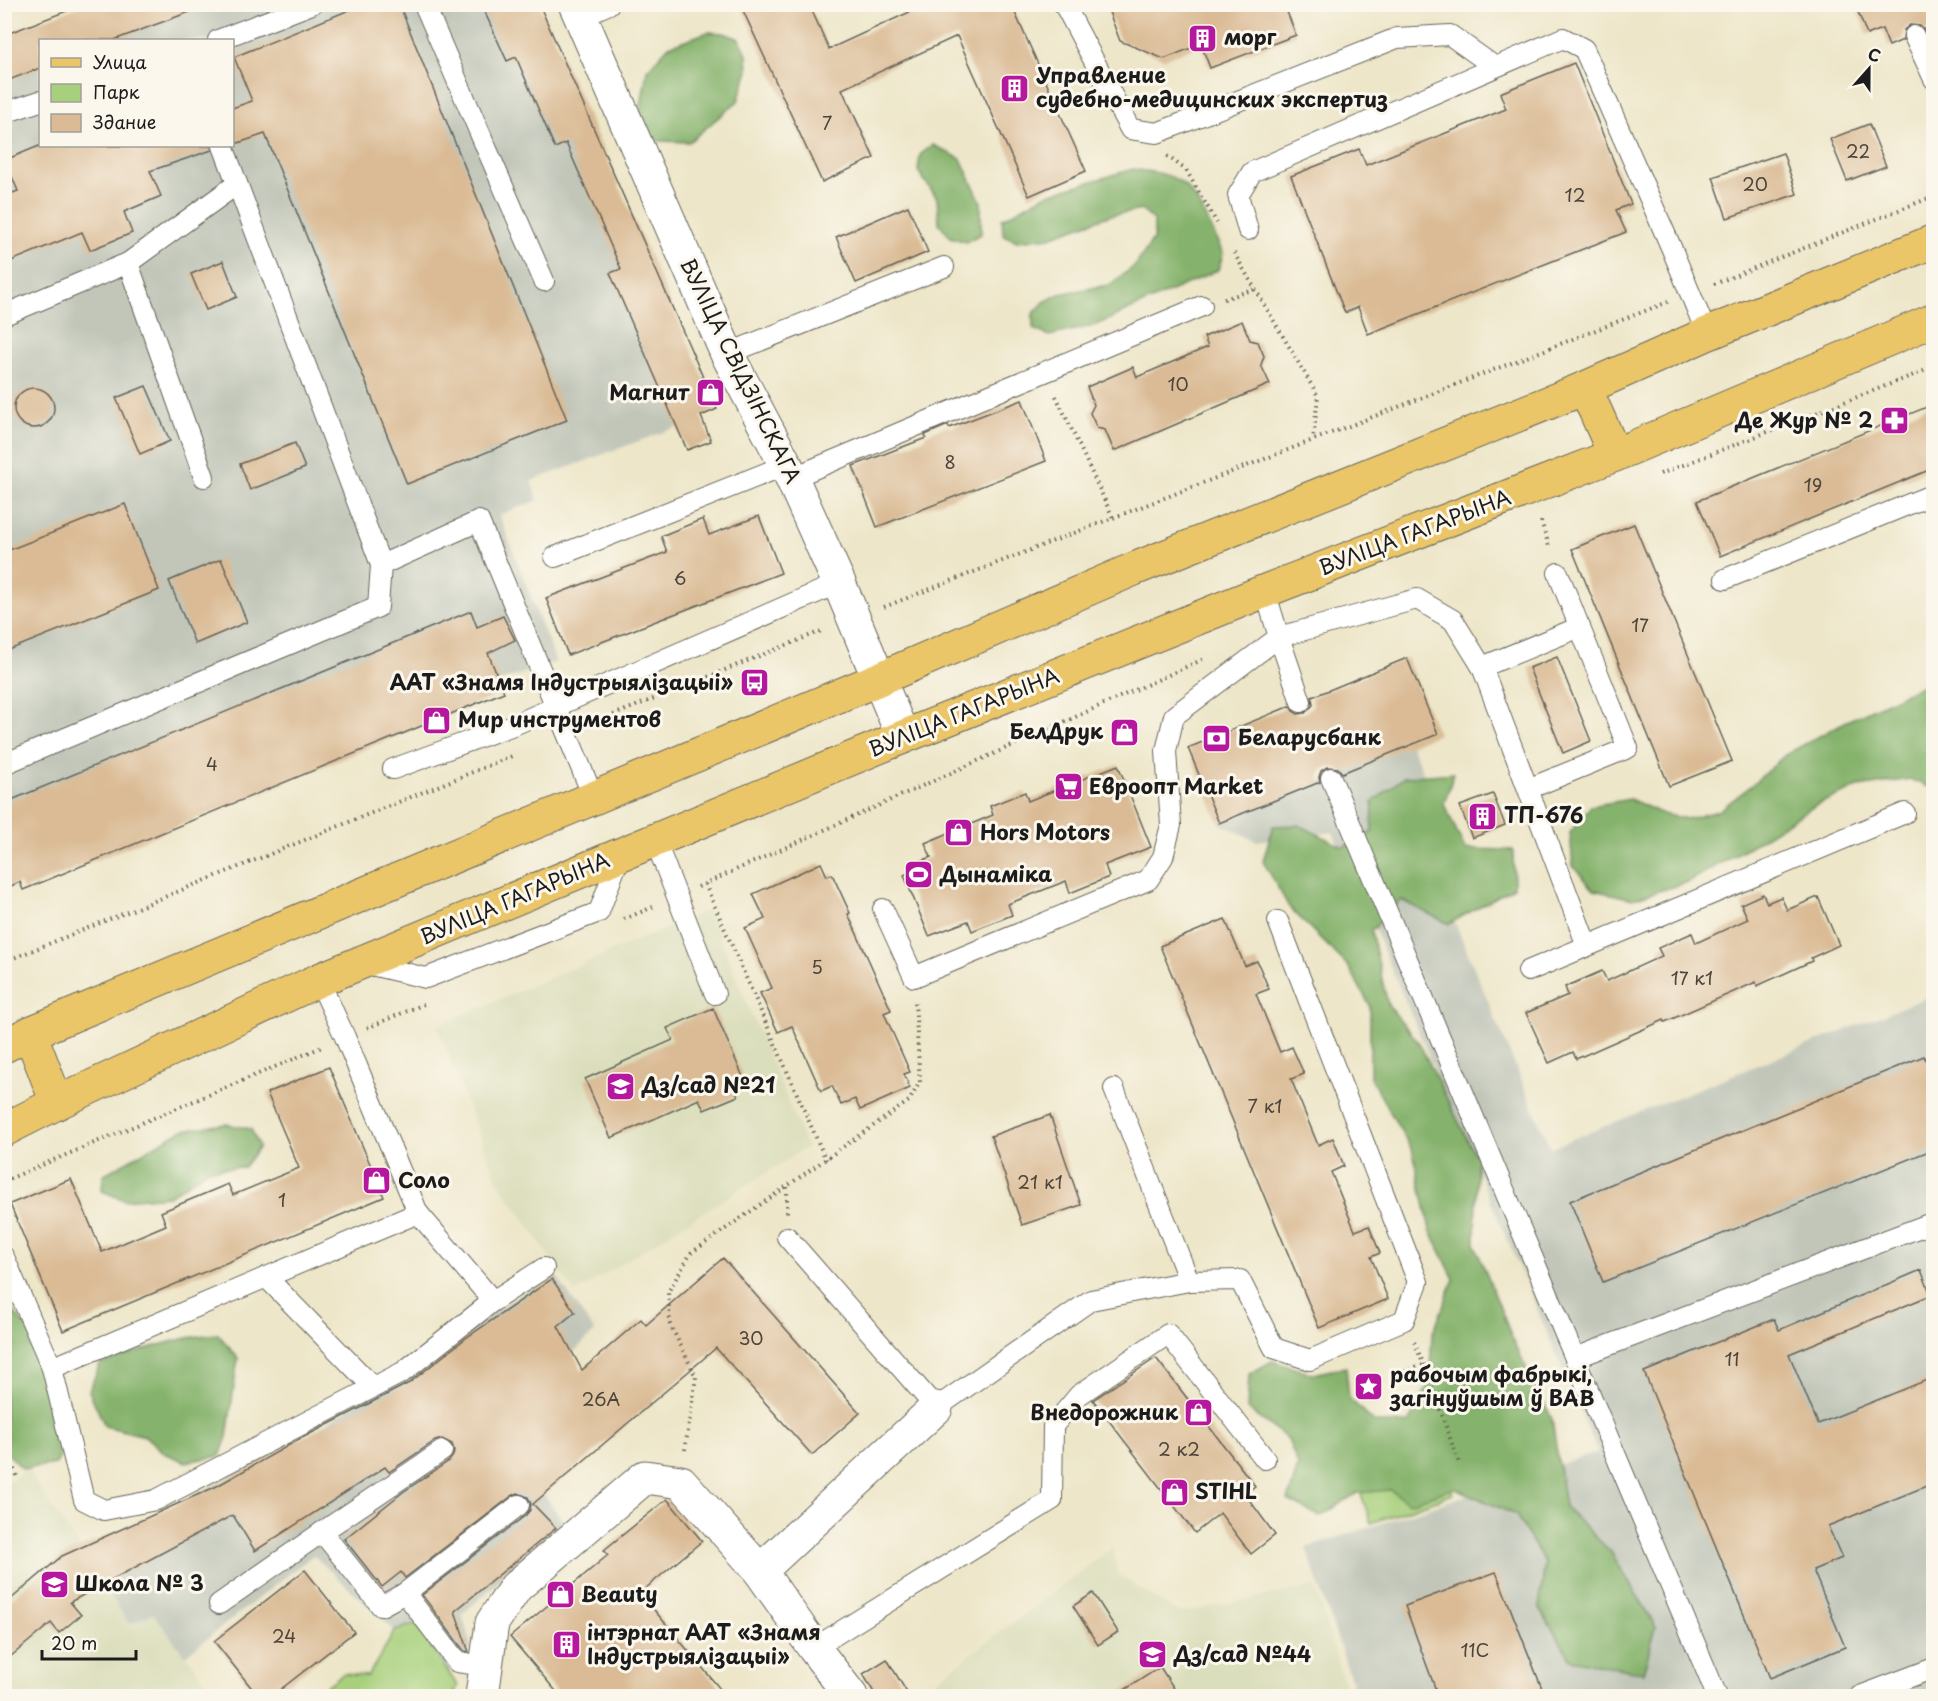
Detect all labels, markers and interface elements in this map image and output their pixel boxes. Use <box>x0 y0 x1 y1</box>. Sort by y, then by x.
place label: морг <box>1224 20 1277 52</box>
building icon: морг <box>1187 22 1219 54</box>
legend <box>39 39 234 147</box>
north arrow <box>1839 39 1899 99</box>
text: С <box>1865 41 1885 67</box>
text: Улица <box>93 48 147 75</box>
place label: Управление судебно-медицинских экспертиз <box>1036 58 1388 114</box>
building icon: Управление судебно-медицинских экспертиз <box>999 72 1031 104</box>
text: Парк <box>93 78 140 105</box>
text: Здание <box>93 108 156 135</box>
house number: 7 <box>822 109 832 136</box>
house number: 22 <box>1846 137 1870 164</box>
house number: 20 <box>1742 170 1768 197</box>
house number: 12 <box>1565 181 1585 208</box>
street label: ВУЛІЦА СВІДЗІНСКАГА <box>673 252 810 488</box>
house number: 10 <box>1167 370 1189 397</box>
place label: Магнит <box>609 375 690 407</box>
shop icon: Магнит <box>694 377 726 409</box>
place label: Де Жур № 2 <box>1734 403 1873 435</box>
pharmacy icon: Де Жур № 2 <box>1878 405 1910 437</box>
house number: 8 <box>944 448 956 475</box>
house number: 19 <box>1804 471 1822 498</box>
street label: ВУЛІЦА ГАГАРЫНА <box>1314 480 1515 582</box>
house number: 6 <box>674 564 686 591</box>
house number: 17 <box>1631 611 1649 638</box>
street label: ВУЛІЦА ГАГАРЫНА <box>863 658 1063 764</box>
place label: ААТ «Знамя Індустрыялізацыі» <box>390 665 733 697</box>
bus stop icon: ААТ «Знамя Індустрыялізацыі» <box>738 667 770 699</box>
place label: Мир инструментов <box>458 702 661 734</box>
shop icon: Мир инструментов <box>421 704 453 736</box>
place label: БелДрук <box>1009 714 1104 746</box>
shop icon: БелДрук <box>1108 716 1140 748</box>
place label: Беларусбанк <box>1238 720 1381 752</box>
bank icon: Беларусбанк <box>1201 722 1233 754</box>
house number: 4 <box>206 750 218 777</box>
place label: Евроопт Market <box>1089 769 1263 801</box>
supermarket icon: Евроопт Market <box>1052 771 1084 803</box>
place label: ТП-676 <box>1504 798 1583 830</box>
building icon: ТП-676 <box>1467 800 1499 832</box>
place label: Hors Motors <box>980 815 1110 847</box>
shop icon: Hors Motors <box>943 817 975 849</box>
street label: ВУЛІЦА ГАГАРЫНА <box>414 843 614 952</box>
place label: Дынаміка <box>939 857 1052 889</box>
sports icon: Дынаміка <box>903 859 935 891</box>
house number: 5 <box>811 953 823 980</box>
house number: 17 к1 <box>1671 964 1713 991</box>
place label: Дз/сад №21 <box>641 1068 775 1100</box>
school or university icon: Дз/сад №21 <box>605 1070 637 1102</box>
house number: 7 к1 <box>1248 1092 1282 1119</box>
place label: Соло <box>398 1163 450 1195</box>
shop icon: Соло <box>361 1165 393 1197</box>
house number: 21 к1 <box>1017 1168 1063 1195</box>
house number: 1 <box>278 1186 286 1213</box>
house number: 30 <box>738 1324 764 1351</box>
house number: 11 <box>1724 1345 1740 1372</box>
place label: рабочым фабрыкі, загінуўшым ў ВАВ <box>1389 1357 1594 1413</box>
place icon: рабочым фабрыкі, загінуўшым ў ВАВ <box>1353 1371 1385 1403</box>
house number: 26А <box>582 1385 620 1412</box>
place label: Внедорожник <box>1030 1395 1179 1427</box>
shop icon: Внедорожник <box>1183 1397 1215 1429</box>
house number: 2 к2 <box>1158 1435 1200 1462</box>
place label: STIHL <box>1195 1474 1257 1506</box>
shop icon: STIHL <box>1158 1476 1190 1508</box>
place label: Школа № 3 <box>75 1566 204 1598</box>
school or university icon: Школа № 3 <box>38 1568 70 1600</box>
place label: Beauty <box>581 1577 658 1609</box>
shop icon: Beauty <box>544 1579 576 1611</box>
place label: інтэрнат ААТ «Знамя Індустрыялізацыі» <box>587 1615 821 1671</box>
house number: 24 <box>272 1622 296 1649</box>
scale bar <box>42 1623 136 1661</box>
text: 20 m <box>51 1629 97 1656</box>
building icon: інтэрнат ААТ «Знамя Індустрыялізацыі» <box>550 1629 582 1661</box>
house number: 11С <box>1461 1636 1489 1663</box>
place label: Дз/сад №44 <box>1173 1637 1311 1669</box>
school or university icon: Дз/сад №44 <box>1137 1639 1169 1671</box>

